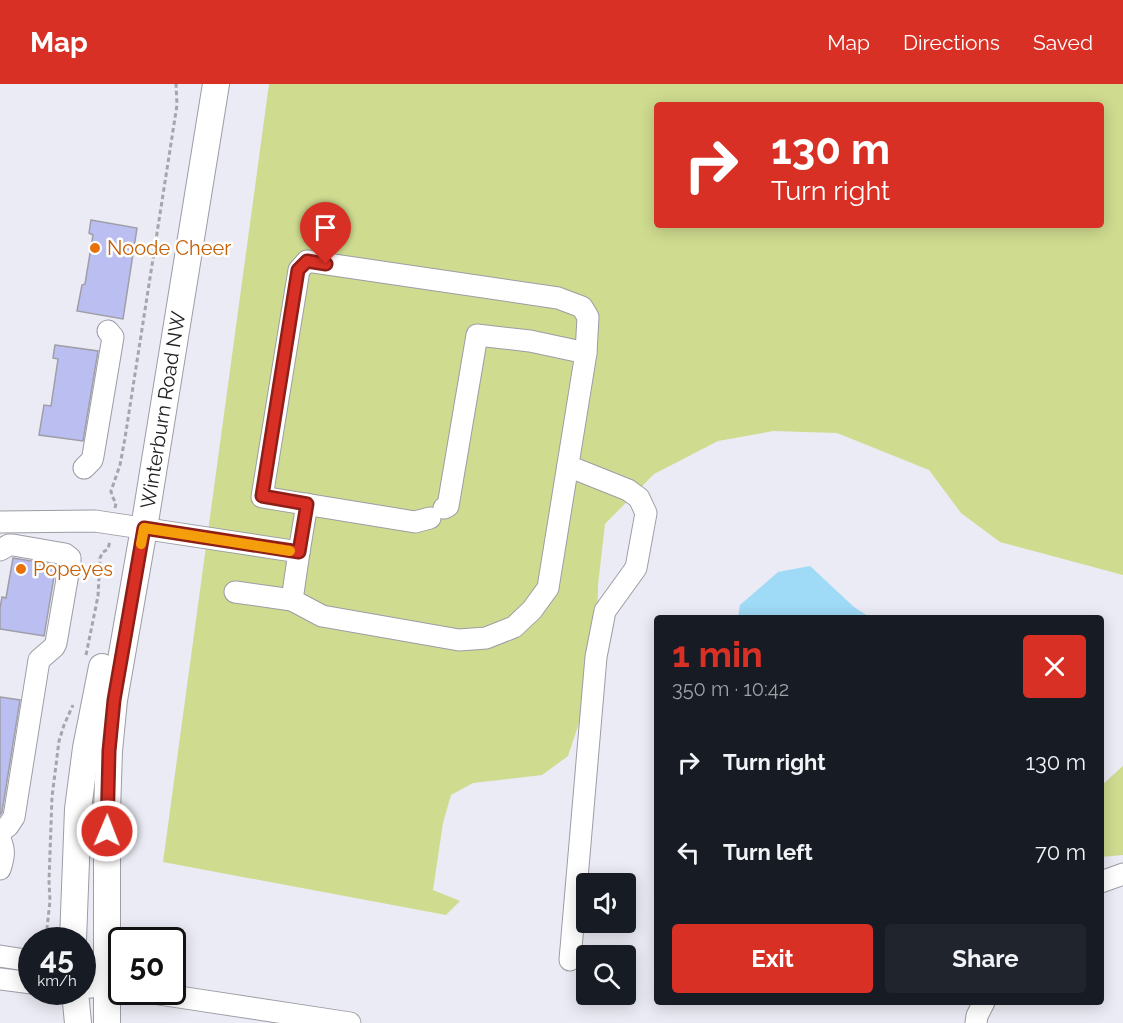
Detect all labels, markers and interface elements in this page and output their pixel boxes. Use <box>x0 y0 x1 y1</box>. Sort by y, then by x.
text: Map <box>30 26 88 59</box>
text: Map <box>827 30 870 55</box>
text: Directions <box>903 30 1000 55</box>
text: Saved <box>1033 30 1093 55</box>
text: 130 m <box>771 125 890 174</box>
icon: right <box>672 126 750 204</box>
text: Turn right <box>771 175 890 206</box>
pin <box>300 202 351 264</box>
icon: arrive <box>309 211 342 244</box>
place label: Noode Cheer <box>107 236 231 260</box>
marker: Noode Cheer <box>88 241 102 255</box>
street label: Winterburn Road NW <box>136 309 190 510</box>
place label: Popeyes <box>33 557 113 581</box>
marker: Popeyes <box>14 562 28 576</box>
text: 1 min <box>672 633 763 675</box>
button: close <box>1023 635 1086 698</box>
text: 350 m · 10:42 <box>672 677 789 701</box>
icon: right <box>672 746 705 779</box>
text: Turn right <box>723 749 826 775</box>
text: 130 m <box>1026 749 1086 775</box>
position arrow <box>75 799 139 863</box>
icon: left <box>672 836 705 869</box>
text: Turn left <box>723 839 813 865</box>
text: 70 m <box>1035 839 1086 865</box>
map controls <box>576 873 636 1005</box>
button: sound <box>576 873 636 933</box>
button: Exit <box>672 924 873 993</box>
button: Share <box>885 924 1086 993</box>
speed limit sign: 50 <box>108 927 186 1005</box>
text: 45 <box>40 941 74 976</box>
button: search <box>576 945 636 1005</box>
text: km/h <box>37 972 77 990</box>

